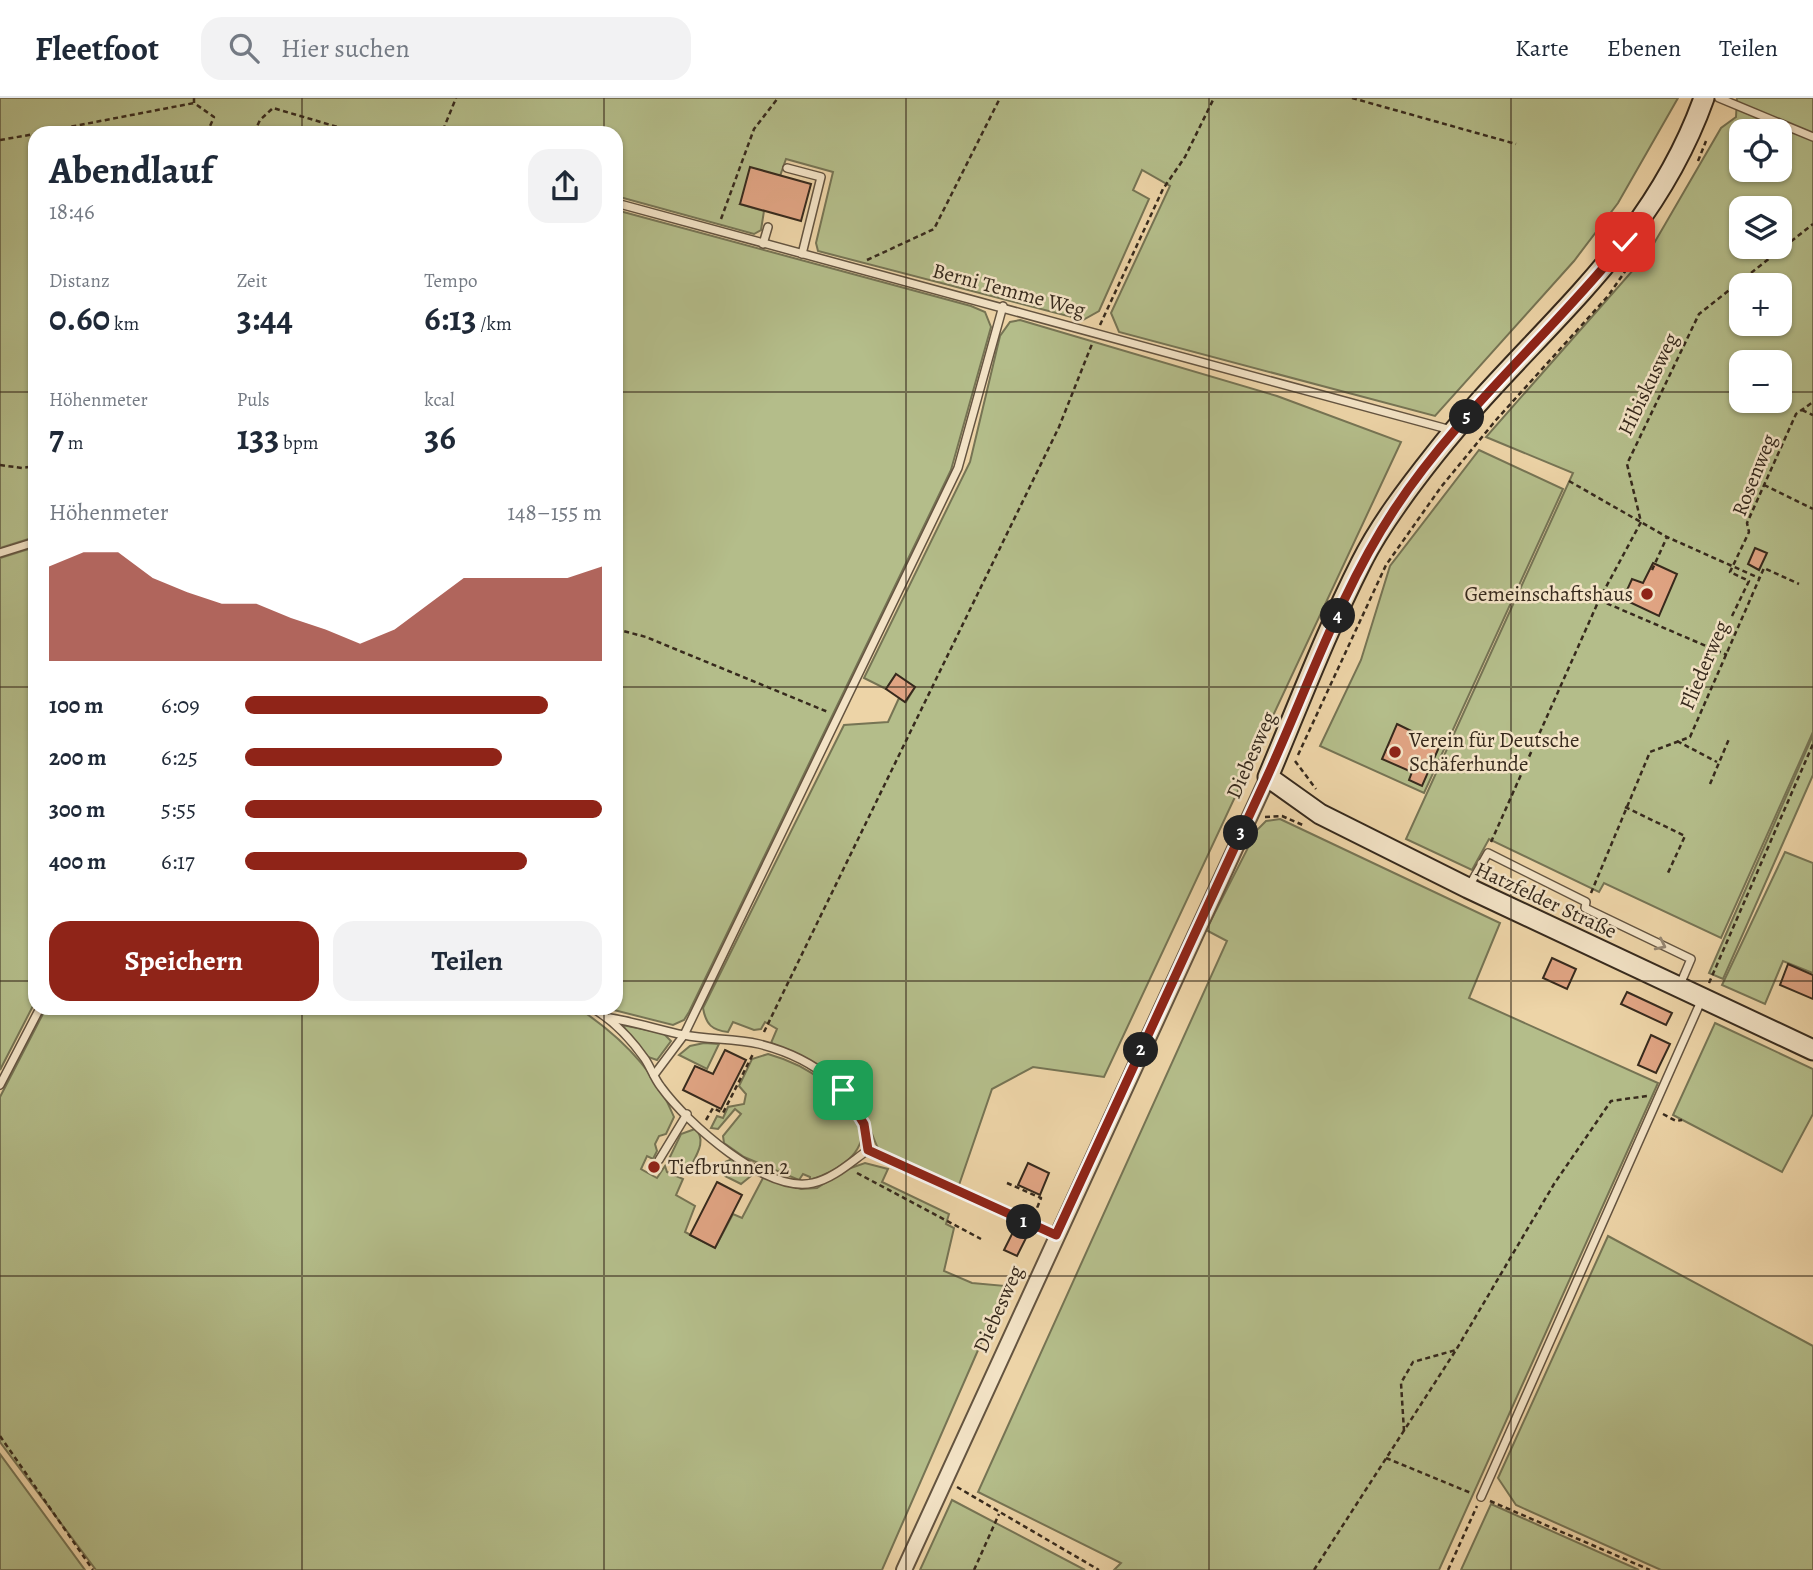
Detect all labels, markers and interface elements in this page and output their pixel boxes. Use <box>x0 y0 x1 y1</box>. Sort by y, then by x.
search box <box>201 17 691 80</box>
text: Fleetfoot <box>35 26 159 71</box>
icon: search <box>225 29 263 67</box>
text: Hier suchen <box>281 31 410 66</box>
text: Karte <box>1515 32 1569 64</box>
text: Ebenen <box>1607 32 1681 64</box>
text: Teilen <box>1719 32 1778 64</box>
map controls <box>1729 119 1792 413</box>
button: locate <box>1729 119 1792 182</box>
text: Abendlauf <box>49 144 213 196</box>
button: share <box>528 149 602 223</box>
text: 18:46 <box>49 196 95 227</box>
button: layers <box>1729 196 1792 259</box>
pin <box>1595 212 1655 272</box>
icon: check <box>1606 223 1644 261</box>
street label: Berni Temme Weg <box>929 256 1089 324</box>
text: Distanz <box>49 268 110 294</box>
text: Zeit <box>237 268 267 294</box>
text: Tempo <box>424 268 477 294</box>
button: + <box>1729 273 1792 336</box>
text: 0.60 <box>49 294 110 342</box>
text: 3:44 <box>237 294 293 342</box>
text: 6:13 <box>424 294 477 342</box>
text: km <box>110 311 139 337</box>
text: /km <box>477 311 512 337</box>
street label: Hibiskusweg <box>1611 328 1685 440</box>
button: − <box>1729 350 1792 413</box>
text: Höhenmeter <box>49 387 148 413</box>
text: Puls <box>237 387 270 413</box>
text: kcal <box>424 387 455 413</box>
pin: 5 <box>1450 400 1484 434</box>
text: 5 <box>1462 403 1471 429</box>
text: 7 <box>49 413 64 461</box>
text: 133 <box>237 413 279 461</box>
text: 36 <box>424 413 456 461</box>
text: m <box>64 430 84 456</box>
text: bpm <box>279 430 319 456</box>
street label: Rosenweg <box>1725 430 1783 520</box>
text: Höhenmeter <box>49 497 169 528</box>
text: 148–155 m <box>507 497 602 528</box>
place label: Gemeinschaftshaus <box>1464 580 1633 608</box>
marker: Gemeinschaftshaus <box>1639 586 1655 602</box>
pin: 4 <box>1320 598 1356 634</box>
text: 4 <box>1333 602 1342 628</box>
street label: Fliederweg <box>1673 616 1736 714</box>
text: 100 m <box>49 690 104 721</box>
text: 6:09 <box>161 690 200 721</box>
street label: Diebesweg <box>1219 706 1283 803</box>
place label: Verein für Deutsche Schäferhunde <box>1408 726 1579 778</box>
text: 200 m <box>49 742 107 773</box>
text: 6:25 <box>161 742 198 773</box>
marker: Verein für Deutsche Schäferhunde <box>1387 744 1403 760</box>
text: 300 m <box>49 794 105 825</box>
text: 5:55 <box>161 794 196 825</box>
pin: 3 <box>1224 816 1258 850</box>
text: 3 <box>1236 819 1245 845</box>
text: 400 m <box>49 846 106 877</box>
text: 6:17 <box>161 846 195 877</box>
street label: Hatzfelder Straße <box>1471 855 1621 945</box>
button: Speichern <box>49 921 319 1001</box>
button: Teilen <box>333 921 602 1001</box>
one-way arrow <box>1654 936 1666 950</box>
pin: 2 <box>1124 1032 1158 1068</box>
text: 2 <box>1136 1036 1145 1062</box>
pin <box>813 1060 873 1120</box>
icon: arrive <box>824 1071 862 1109</box>
place label: Tiefbrunnen 2 <box>668 1153 789 1181</box>
marker: Tiefbrunnen 2 <box>646 1159 662 1175</box>
pin: 1 <box>1006 1204 1042 1240</box>
text: 1 <box>1020 1208 1027 1234</box>
street label: Diebesweg <box>966 1260 1030 1357</box>

